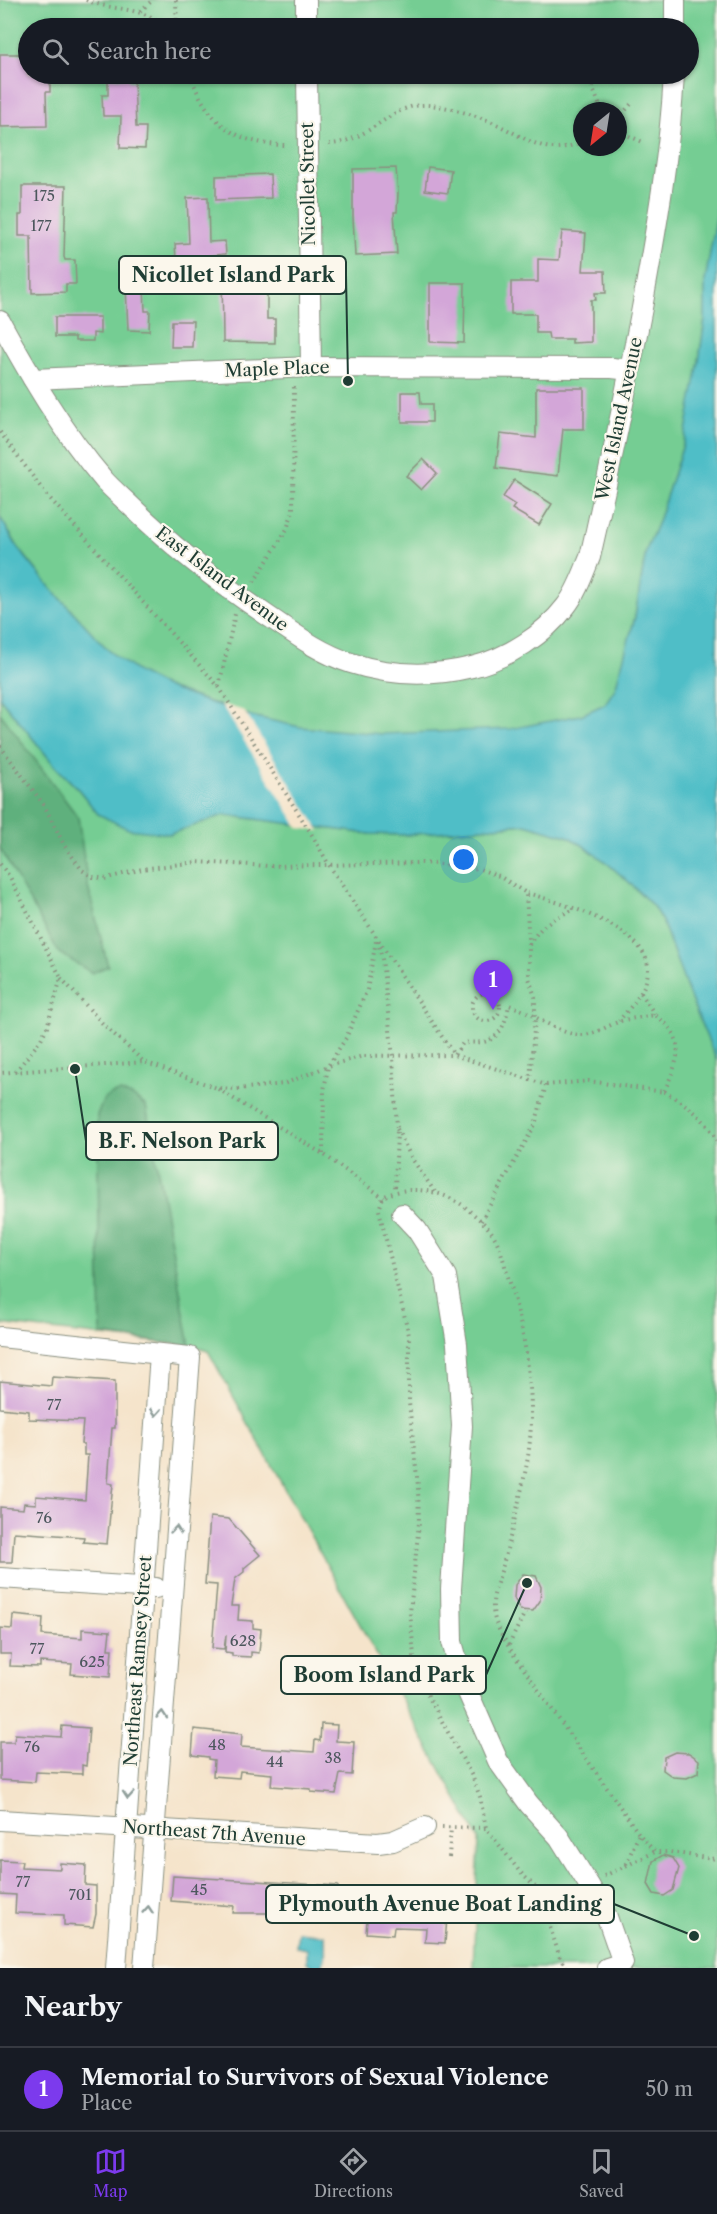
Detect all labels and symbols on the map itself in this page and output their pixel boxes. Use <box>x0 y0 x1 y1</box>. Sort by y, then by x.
north arrow <box>573 102 627 156</box>
street label: Nicollet Street <box>296 121 320 246</box>
house number: 175 <box>33 186 55 205</box>
house number: 177 <box>30 216 52 235</box>
callout: Nicollet Island Park <box>119 256 346 294</box>
text: Nicollet Island Park <box>131 263 335 287</box>
street label: West Island Avenue <box>591 335 647 504</box>
street label: Maple Place <box>224 356 330 382</box>
street label: East Island Avenue <box>151 522 293 636</box>
your location <box>449 845 478 874</box>
pin: 1 <box>474 960 512 1010</box>
callout: B.F. Nelson Park <box>86 1122 278 1160</box>
text: B.F. Nelson Park <box>98 1129 267 1153</box>
house number: 77 <box>47 1395 62 1414</box>
one-way arrow <box>149 1407 162 1416</box>
house number: 76 <box>36 1508 52 1527</box>
one-way arrow <box>169 1525 182 1534</box>
street label: Northeast Ramsey Street <box>120 1554 156 1767</box>
house number: 628 <box>230 1631 256 1650</box>
house number: 77 <box>30 1639 45 1658</box>
house number: 625 <box>79 1652 105 1671</box>
callout: Boom Island Park <box>281 1656 486 1694</box>
text: Boom Island Park <box>293 1663 475 1687</box>
one-way arrow <box>155 1711 168 1720</box>
house number: 48 <box>208 1735 226 1754</box>
house number: 76 <box>24 1737 40 1756</box>
house number: 38 <box>324 1748 342 1767</box>
house number: 44 <box>266 1752 284 1771</box>
one-way arrow <box>122 1790 135 1799</box>
street label: Northeast 7th Avenue <box>122 1816 306 1850</box>
house number: 77 <box>16 1872 31 1891</box>
house number: 45 <box>191 1880 207 1899</box>
house number: 701 <box>68 1885 92 1904</box>
callout: Plymouth Avenue Boat Landing <box>266 1885 614 1923</box>
text: Plymouth Avenue Boat Landing <box>278 1892 602 1916</box>
one-way arrow <box>141 1905 154 1914</box>

